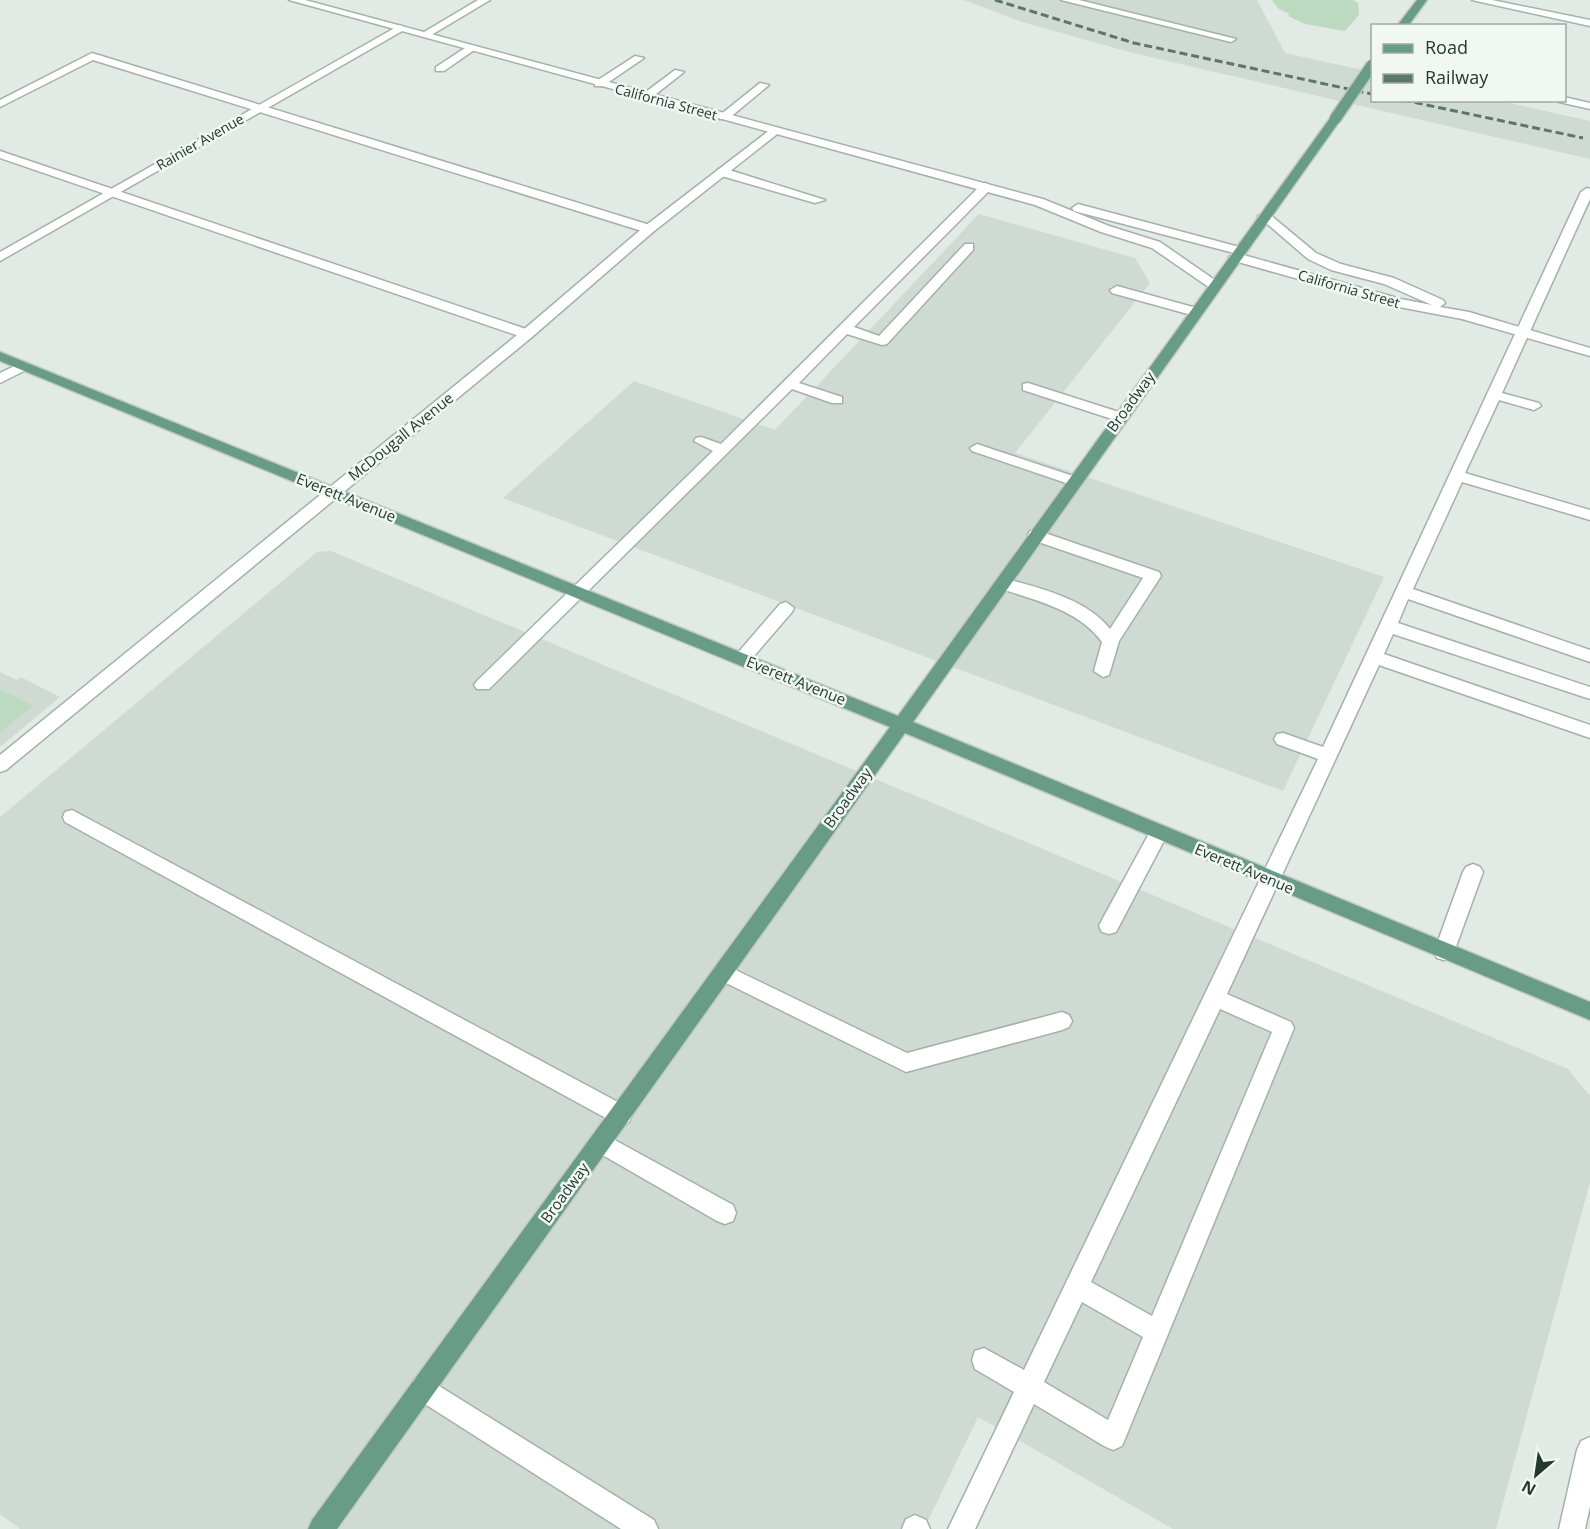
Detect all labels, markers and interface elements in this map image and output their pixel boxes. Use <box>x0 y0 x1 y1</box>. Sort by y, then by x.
legend <box>1371 24 1566 102</box>
text: Road <box>1425 35 1468 59</box>
text: Railway <box>1425 65 1489 89</box>
street label: California Street <box>613 79 719 124</box>
street label: Rainier Avenue <box>153 109 247 174</box>
street label: California Street <box>1296 265 1402 312</box>
street label: Broadway <box>1102 367 1159 436</box>
street label: McDougall Avenue <box>344 388 457 485</box>
street label: Everett Avenue <box>294 468 399 526</box>
street label: Everett Avenue <box>744 651 849 709</box>
street label: Broadway <box>819 763 876 832</box>
street label: Everett Avenue <box>1192 838 1297 898</box>
street label: Broadway <box>536 1158 593 1227</box>
north arrow <box>1506 1445 1566 1505</box>
text: N <box>1518 1475 1540 1501</box>

